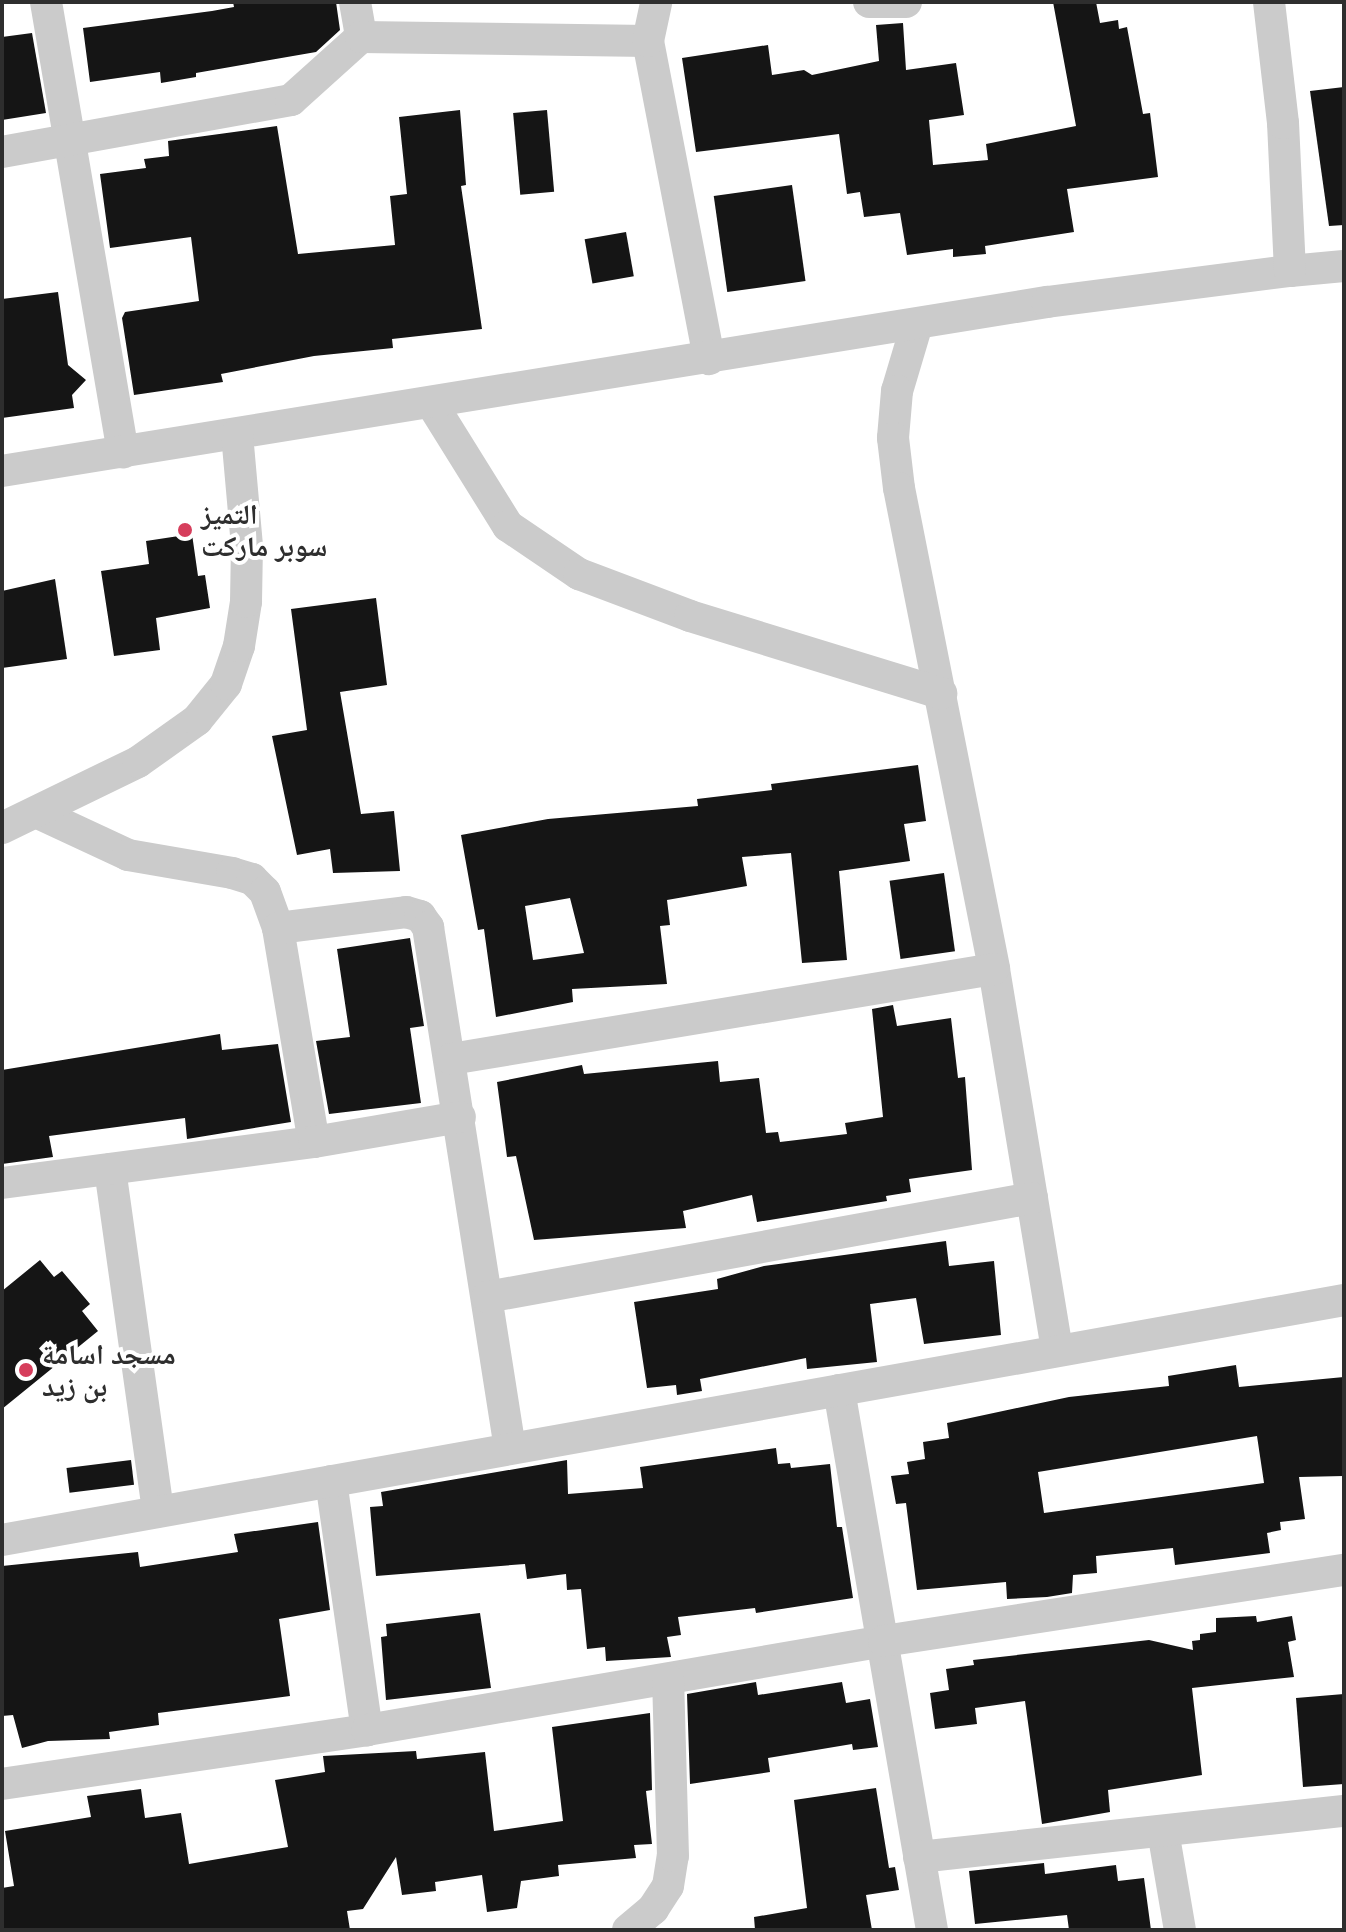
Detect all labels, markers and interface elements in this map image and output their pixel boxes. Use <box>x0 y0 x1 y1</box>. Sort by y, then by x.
place label: التميز سوبر ماركت <box>201 497 327 563</box>
marker: التميز سوبر ماركت <box>176 521 194 539</box>
place label: مسجد اسامة بن زيد <box>42 1337 176 1403</box>
marker: مسجد اسامة بن زيد <box>17 1361 35 1379</box>

